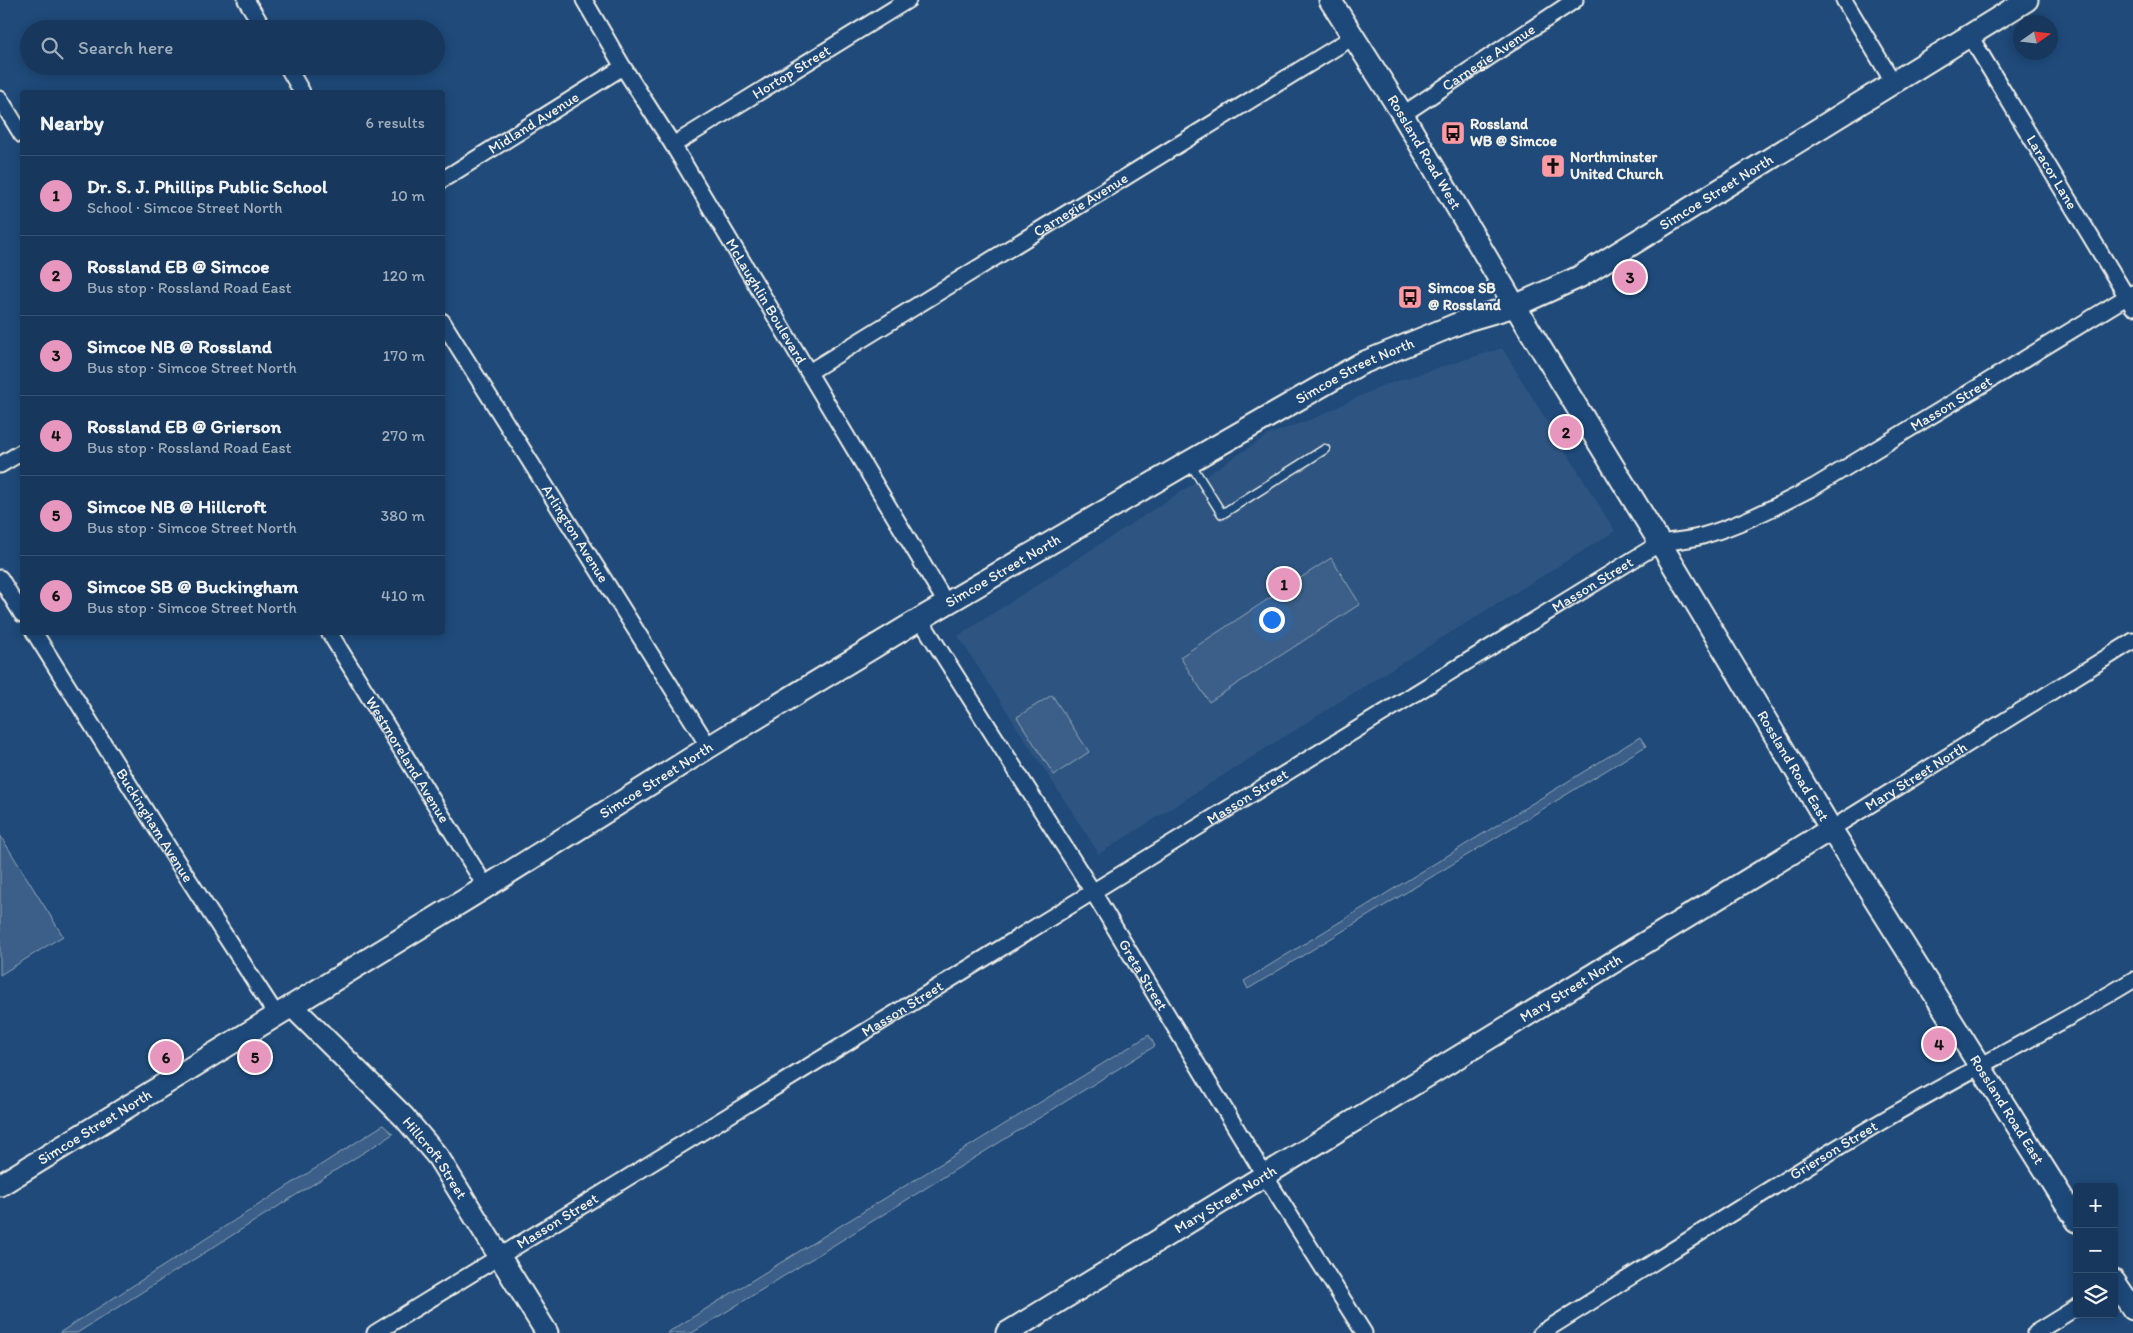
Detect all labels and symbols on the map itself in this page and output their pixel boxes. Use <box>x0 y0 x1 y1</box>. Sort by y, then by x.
north arrow <box>2013 15 2058 60</box>
street label: Carnegie Avenue <box>1439 20 1538 95</box>
street label: Hortop Street <box>749 41 834 103</box>
street label: Midland Avenue <box>485 88 582 158</box>
street label: Rossland Road West <box>1384 91 1465 213</box>
place label: Rossland WB @ Simcoe <box>1470 115 1557 150</box>
bus stop icon: Rossland WB @ Simcoe <box>1440 120 1466 146</box>
street label: Laracor Lane <box>2023 132 2081 213</box>
place label: Northminster United Church <box>1570 148 1664 183</box>
street label: Simcoe Street North <box>1656 150 1777 234</box>
church icon: Northminster United Church <box>1540 153 1566 179</box>
street label: Carnegie Avenue <box>1030 169 1131 241</box>
street label: McLaughlin Boulevard <box>722 235 810 367</box>
pin: 3 <box>1614 258 1646 296</box>
place label: Simcoe SB @ Rossland <box>1428 279 1502 314</box>
bus stop icon: Simcoe SB @ Rossland <box>1397 284 1423 310</box>
street label: Simcoe Street North <box>1292 334 1417 408</box>
street label: Masson Street <box>1907 372 1996 435</box>
pin: 2 <box>1550 413 1582 451</box>
street label: Arlington Avenue <box>538 481 613 586</box>
street label: Simcoe Street North <box>942 530 1064 611</box>
street label: Masson Street <box>1548 553 1637 616</box>
pin: 1 <box>1268 565 1300 603</box>
your location <box>1259 607 1285 633</box>
street label: Westmoreland Avenue <box>362 693 453 826</box>
street label: Rossland Road East <box>1753 707 1833 825</box>
street label: Simcoe Street North <box>596 738 716 822</box>
street label: Mary Street North <box>1862 738 1970 815</box>
street label: Buckingham Avenue <box>112 765 197 886</box>
street label: Masson Street <box>1203 765 1292 829</box>
street label: Greta Street <box>1115 936 1172 1014</box>
street label: Mary Street North <box>1517 950 1626 1026</box>
street label: Masson Street <box>858 977 947 1041</box>
pin: 4 <box>1923 1025 1955 1063</box>
pin: 6 <box>150 1038 182 1076</box>
pin: 5 <box>239 1038 271 1076</box>
street label: Rossland Road East <box>1966 1052 2048 1168</box>
street label: Simcoe Street North <box>34 1085 155 1169</box>
street label: Hillcroft Street <box>399 1113 471 1203</box>
street label: Grierson Street <box>1786 1117 1881 1184</box>
street label: Mary Street North <box>1171 1161 1280 1237</box>
street label: Masson Street <box>513 1189 602 1253</box>

